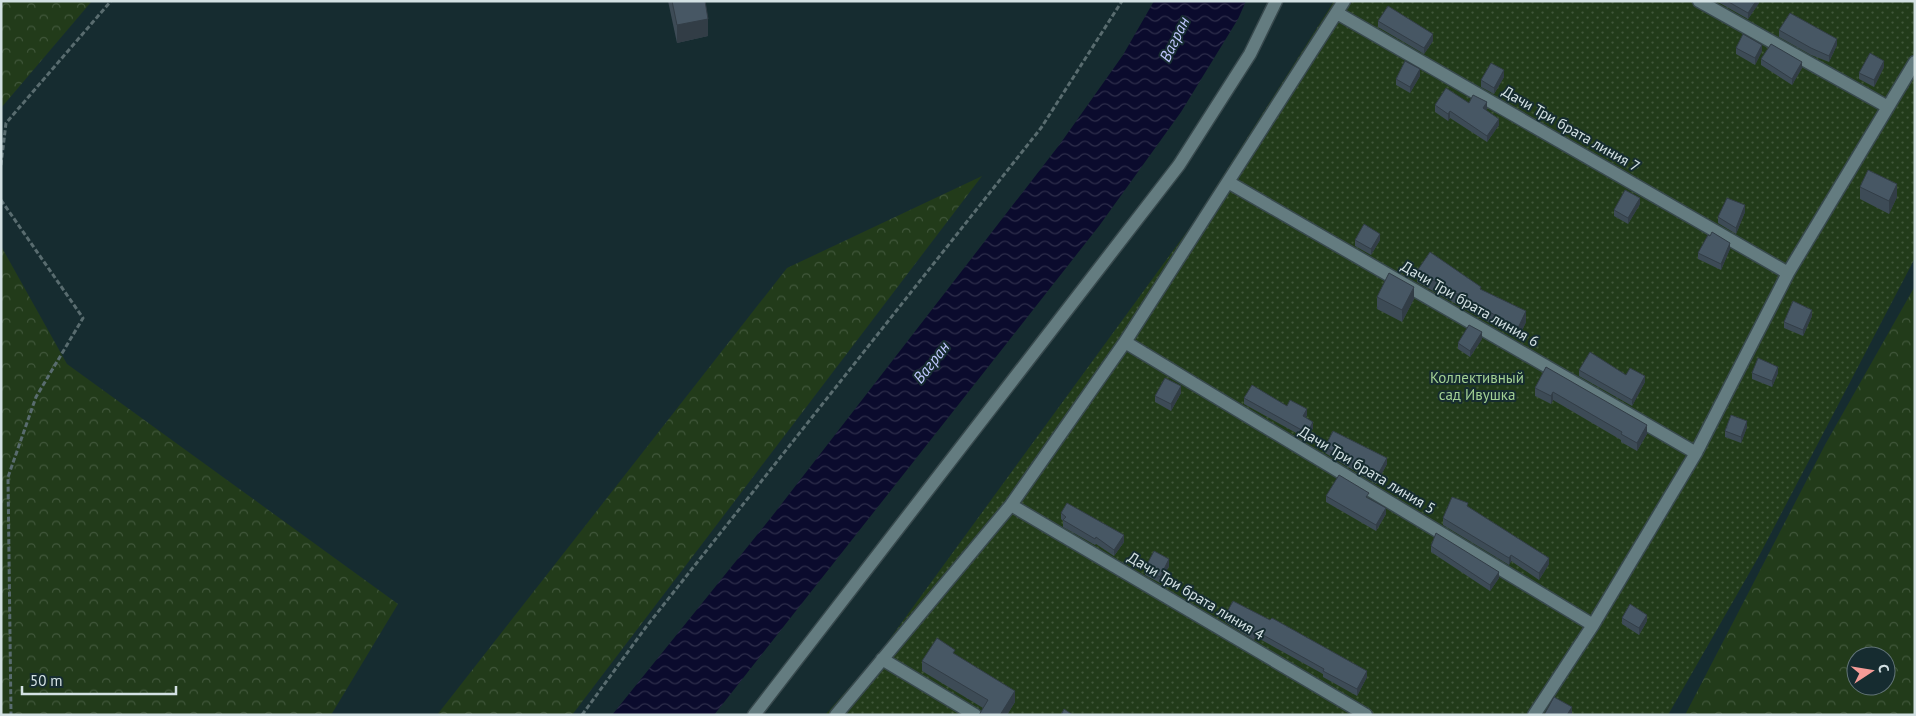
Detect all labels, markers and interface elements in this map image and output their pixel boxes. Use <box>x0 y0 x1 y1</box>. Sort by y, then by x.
water label: Вагран <box>1155 13 1194 65</box>
street label: Дачи Три брата линия 7 <box>1499 81 1644 176</box>
street label: Дачи Три брата линия 6 <box>1398 256 1543 351</box>
water label: Вагран <box>908 337 954 387</box>
park label: Коллективный сад Ивушка <box>1430 368 1524 404</box>
street label: Дачи Три брата линия 5 <box>1296 421 1439 518</box>
street label: Дачи Три брата линия 4 <box>1125 547 1268 644</box>
north arrow <box>1846 646 1896 696</box>
text: С <box>1874 663 1893 674</box>
scale bar <box>22 664 176 696</box>
text: 50 m <box>30 671 63 690</box>

